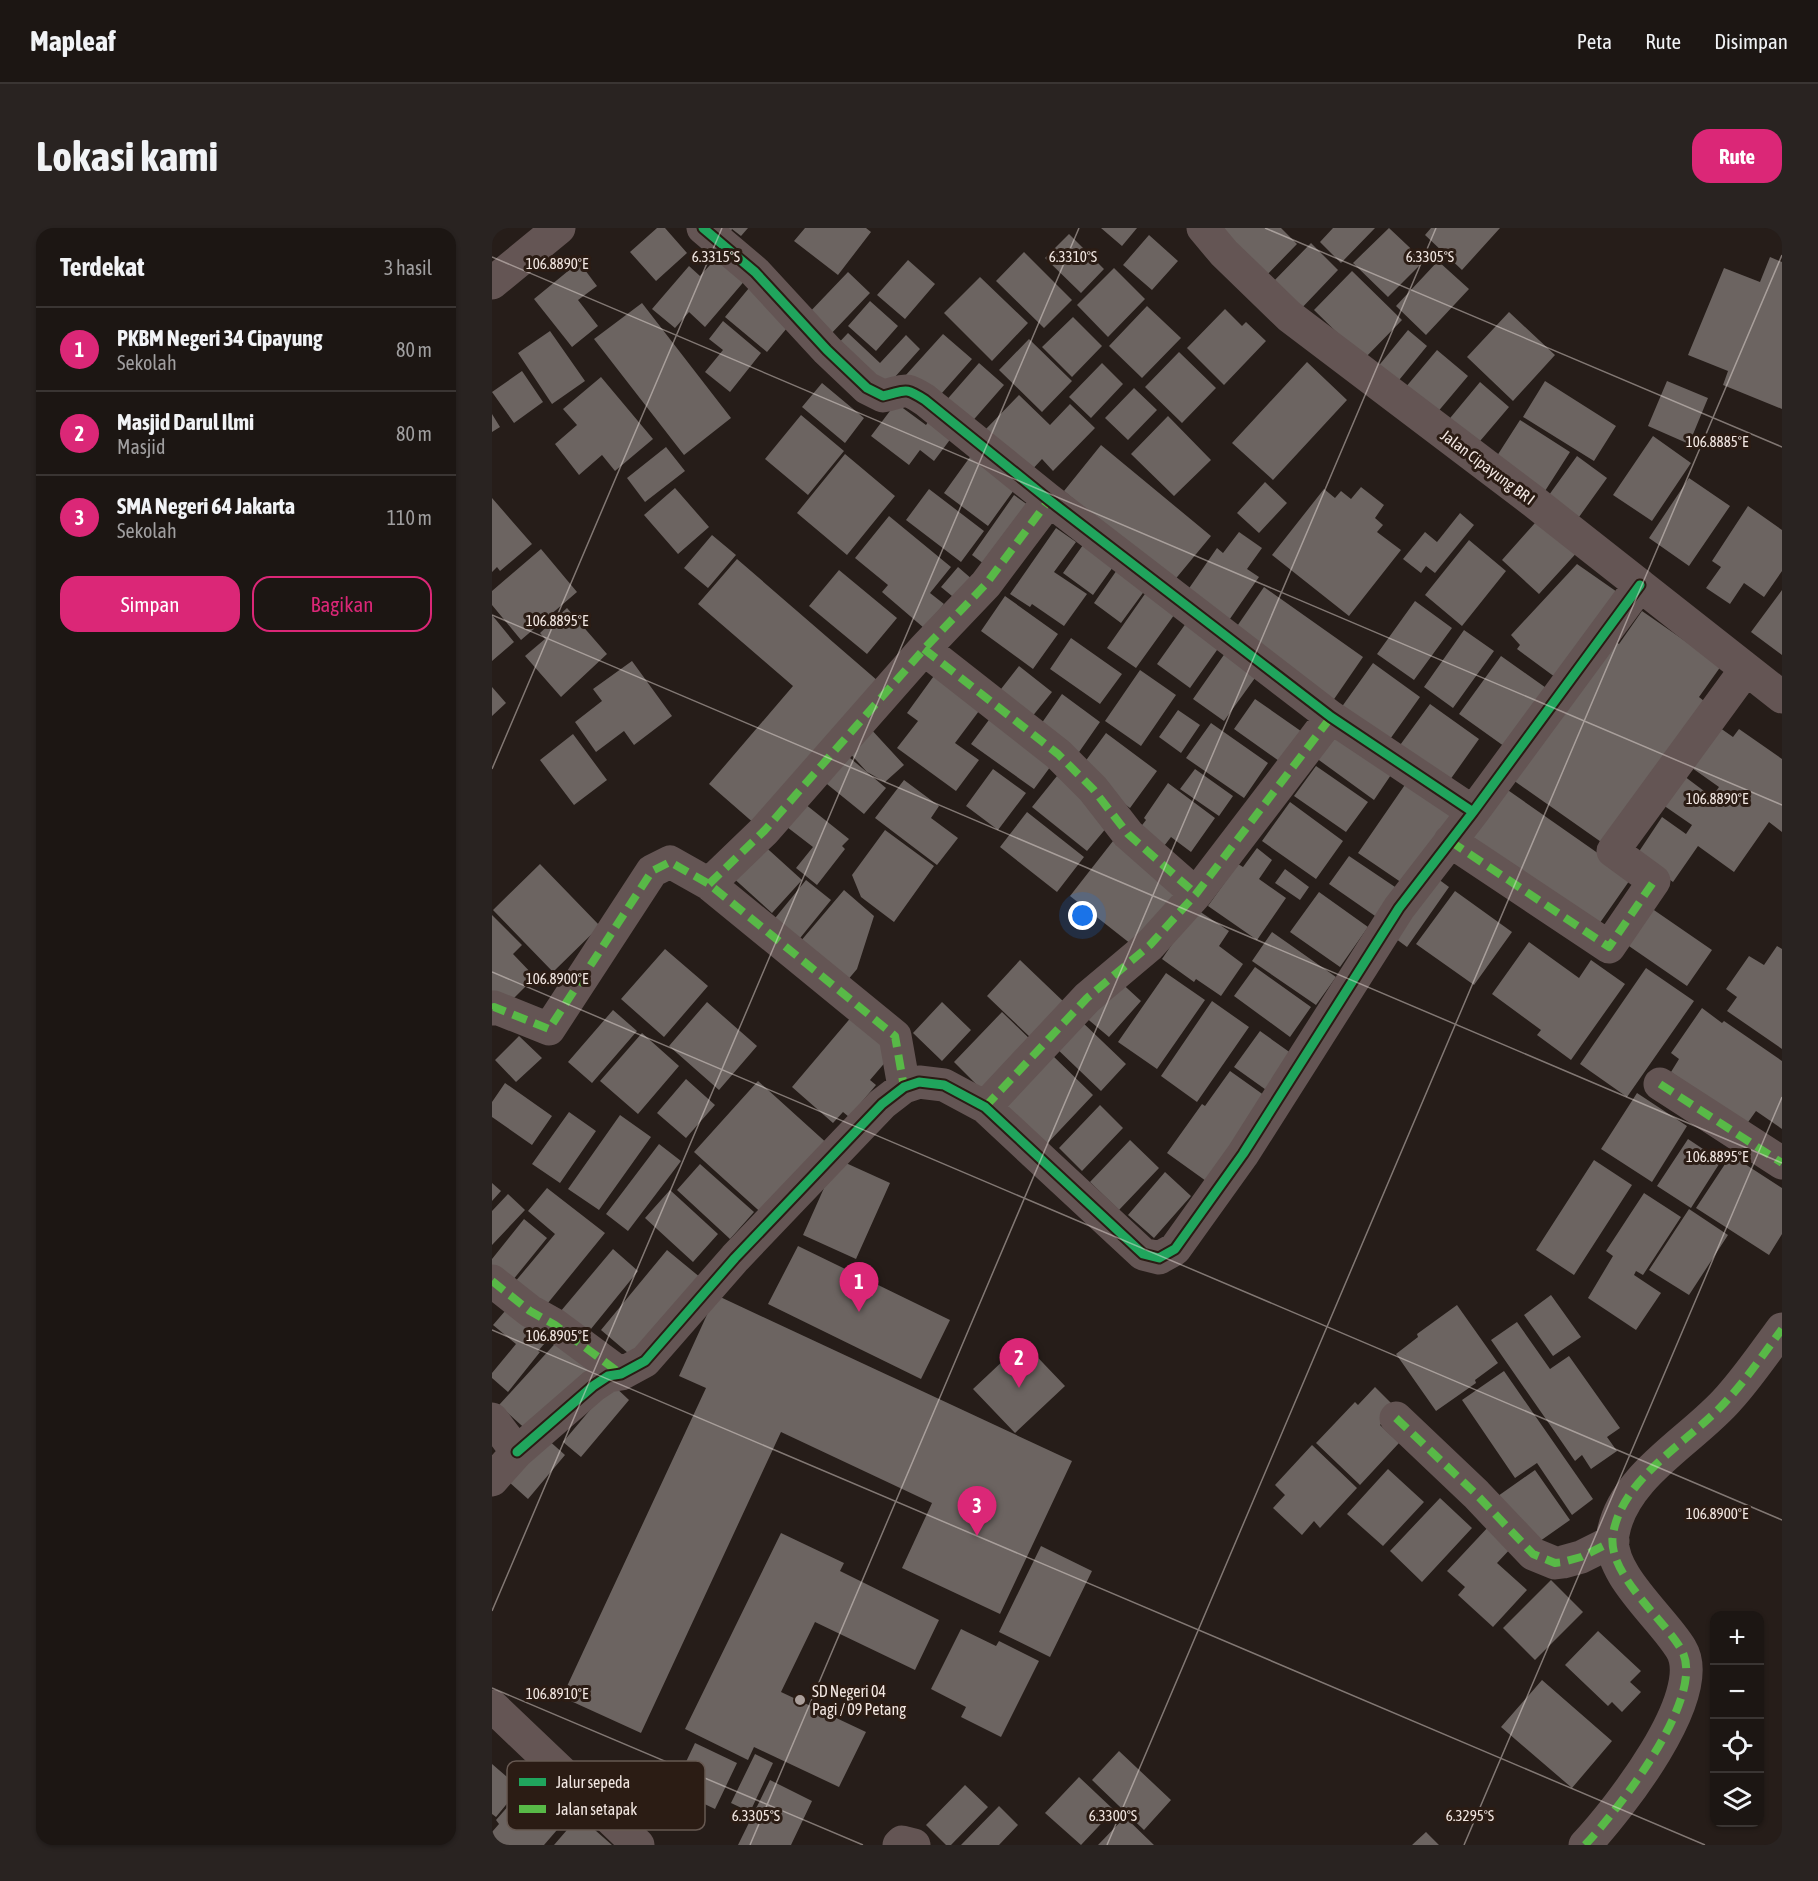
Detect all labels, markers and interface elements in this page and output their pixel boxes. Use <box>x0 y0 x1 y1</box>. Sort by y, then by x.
text: Mapleaf <box>30 25 116 57</box>
text: Peta <box>1577 29 1612 53</box>
text: Rute <box>1645 29 1681 53</box>
text: Disimpan <box>1714 29 1788 53</box>
button: Rute <box>1692 129 1782 183</box>
text: Lokasi kami <box>36 132 218 180</box>
text: 6.3315°S <box>692 248 740 265</box>
text: 6.3310°S <box>1049 248 1097 265</box>
text: 6.3305°S <box>1406 248 1454 265</box>
text: Terdekat <box>60 252 144 282</box>
text: 106.8890°E <box>526 255 589 272</box>
text: 3 hasil <box>384 256 432 279</box>
text: PKBM Negeri 34 Cipayung <box>117 325 322 351</box>
text: 1 <box>75 338 84 361</box>
text: 80 m <box>396 338 432 361</box>
text: Sekolah <box>117 351 177 374</box>
text: Masjid Darul Ilmi <box>117 409 254 435</box>
text: 2 <box>75 422 84 445</box>
text: 80 m <box>396 422 432 445</box>
street label: Jalan Cipayung BR I <box>1437 426 1539 509</box>
text: 106.8885°E <box>1686 433 1749 450</box>
text: Masjid <box>117 435 165 458</box>
text: SMA Negeri 64 Jakarta <box>117 493 295 519</box>
text: 3 <box>75 506 84 529</box>
text: 110 m <box>387 506 432 529</box>
text: Sekolah <box>117 519 177 542</box>
button: Simpan <box>60 576 240 632</box>
button: Bagikan <box>252 576 432 632</box>
text: 106.8895°E <box>526 612 589 629</box>
text: 106.8890°E <box>1686 790 1749 807</box>
your location <box>1068 901 1097 930</box>
text: 106.8900°E <box>526 970 589 987</box>
text: 106.8895°E <box>1686 1148 1749 1165</box>
pin: 1 <box>840 1262 878 1312</box>
text: 106.8905°E <box>526 1327 589 1344</box>
pin: 2 <box>1000 1338 1038 1388</box>
pin: 3 <box>958 1486 996 1536</box>
text: 106.8900°E <box>1686 1505 1749 1522</box>
map controls <box>1710 1611 1764 1827</box>
button: + <box>1710 1611 1764 1665</box>
button: − <box>1710 1665 1764 1719</box>
place label: SD Negeri 04 Pagi / 09 Petang <box>812 1682 906 1719</box>
text: 106.8910°E <box>526 1685 589 1702</box>
marker: SD Negeri 04 Pagi / 09 Petang <box>793 1693 807 1707</box>
button: locate <box>1710 1719 1764 1773</box>
legend <box>507 1761 705 1830</box>
text: Jalur sepeda <box>556 1773 630 1792</box>
button: layers <box>1710 1773 1764 1827</box>
text: Jalan setapak <box>556 1800 637 1819</box>
text: 6.3305°S <box>732 1807 780 1824</box>
text: 6.3300°S <box>1089 1807 1137 1824</box>
text: 6.3295°S <box>1446 1807 1494 1824</box>

